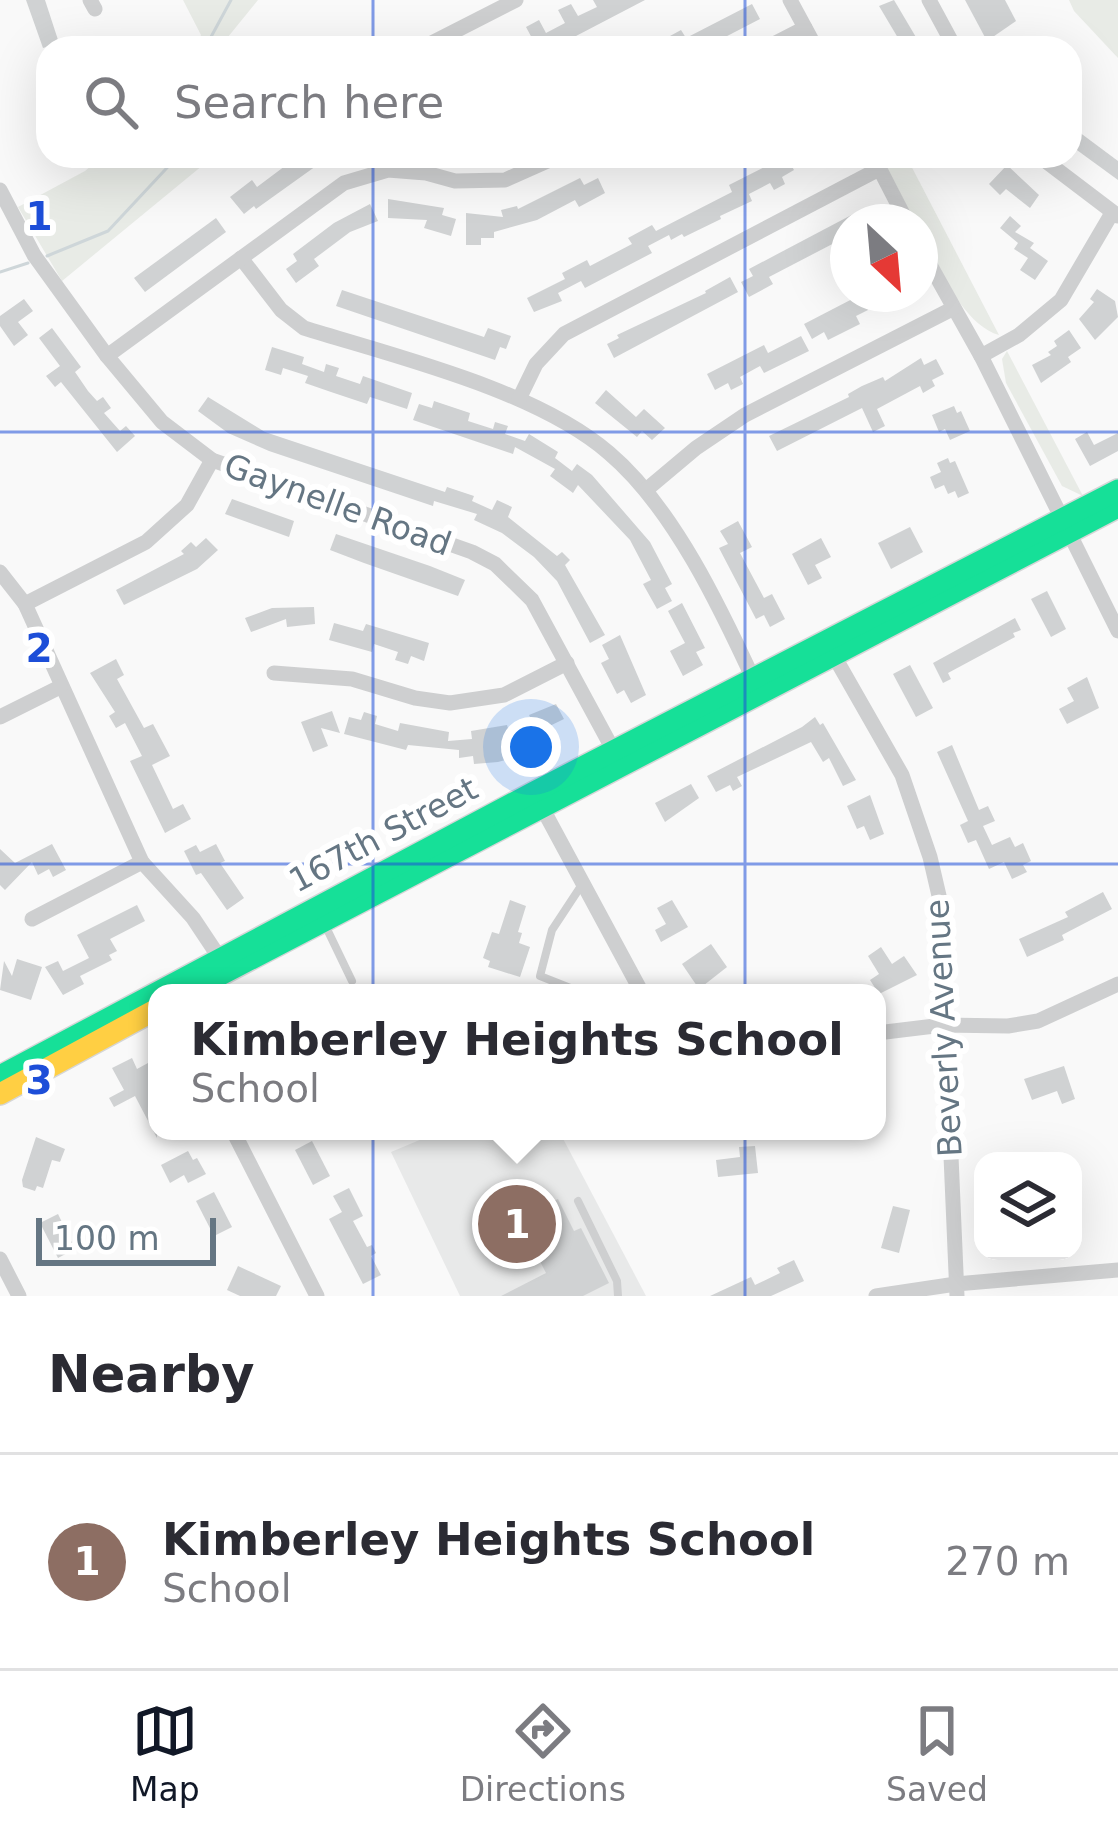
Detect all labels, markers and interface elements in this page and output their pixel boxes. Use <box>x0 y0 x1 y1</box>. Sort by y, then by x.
search box <box>36 36 1082 168</box>
icon: search <box>78 69 144 135</box>
text: Search here <box>174 76 444 129</box>
text: 1 <box>25 194 53 239</box>
north arrow <box>830 204 938 312</box>
street label: Gaynelle Road <box>219 445 457 564</box>
text: 2 <box>25 626 53 671</box>
your location <box>501 717 561 777</box>
street label: 167th Street <box>282 768 484 900</box>
street label: Beverly Avenue <box>917 898 970 1158</box>
popup <box>148 984 886 1140</box>
text: Kimberley Heights School <box>190 1013 844 1066</box>
text: 3 <box>25 1058 53 1103</box>
text: School <box>190 1066 320 1111</box>
map controls <box>974 1152 1082 1260</box>
button: layers <box>974 1152 1082 1260</box>
pin: 1 <box>478 1179 556 1269</box>
scale bar <box>36 1212 216 1265</box>
text: 100 m <box>54 1219 160 1258</box>
text: Nearby <box>48 1345 255 1404</box>
text: Kimberley Heights School <box>162 1513 815 1566</box>
text: 1 <box>73 1539 101 1584</box>
text: 270 m <box>945 1539 1070 1584</box>
text: School <box>162 1566 291 1611</box>
tab: Map <box>130 1698 200 1809</box>
tab: Directions <box>460 1698 626 1809</box>
tab: Saved <box>886 1698 988 1809</box>

